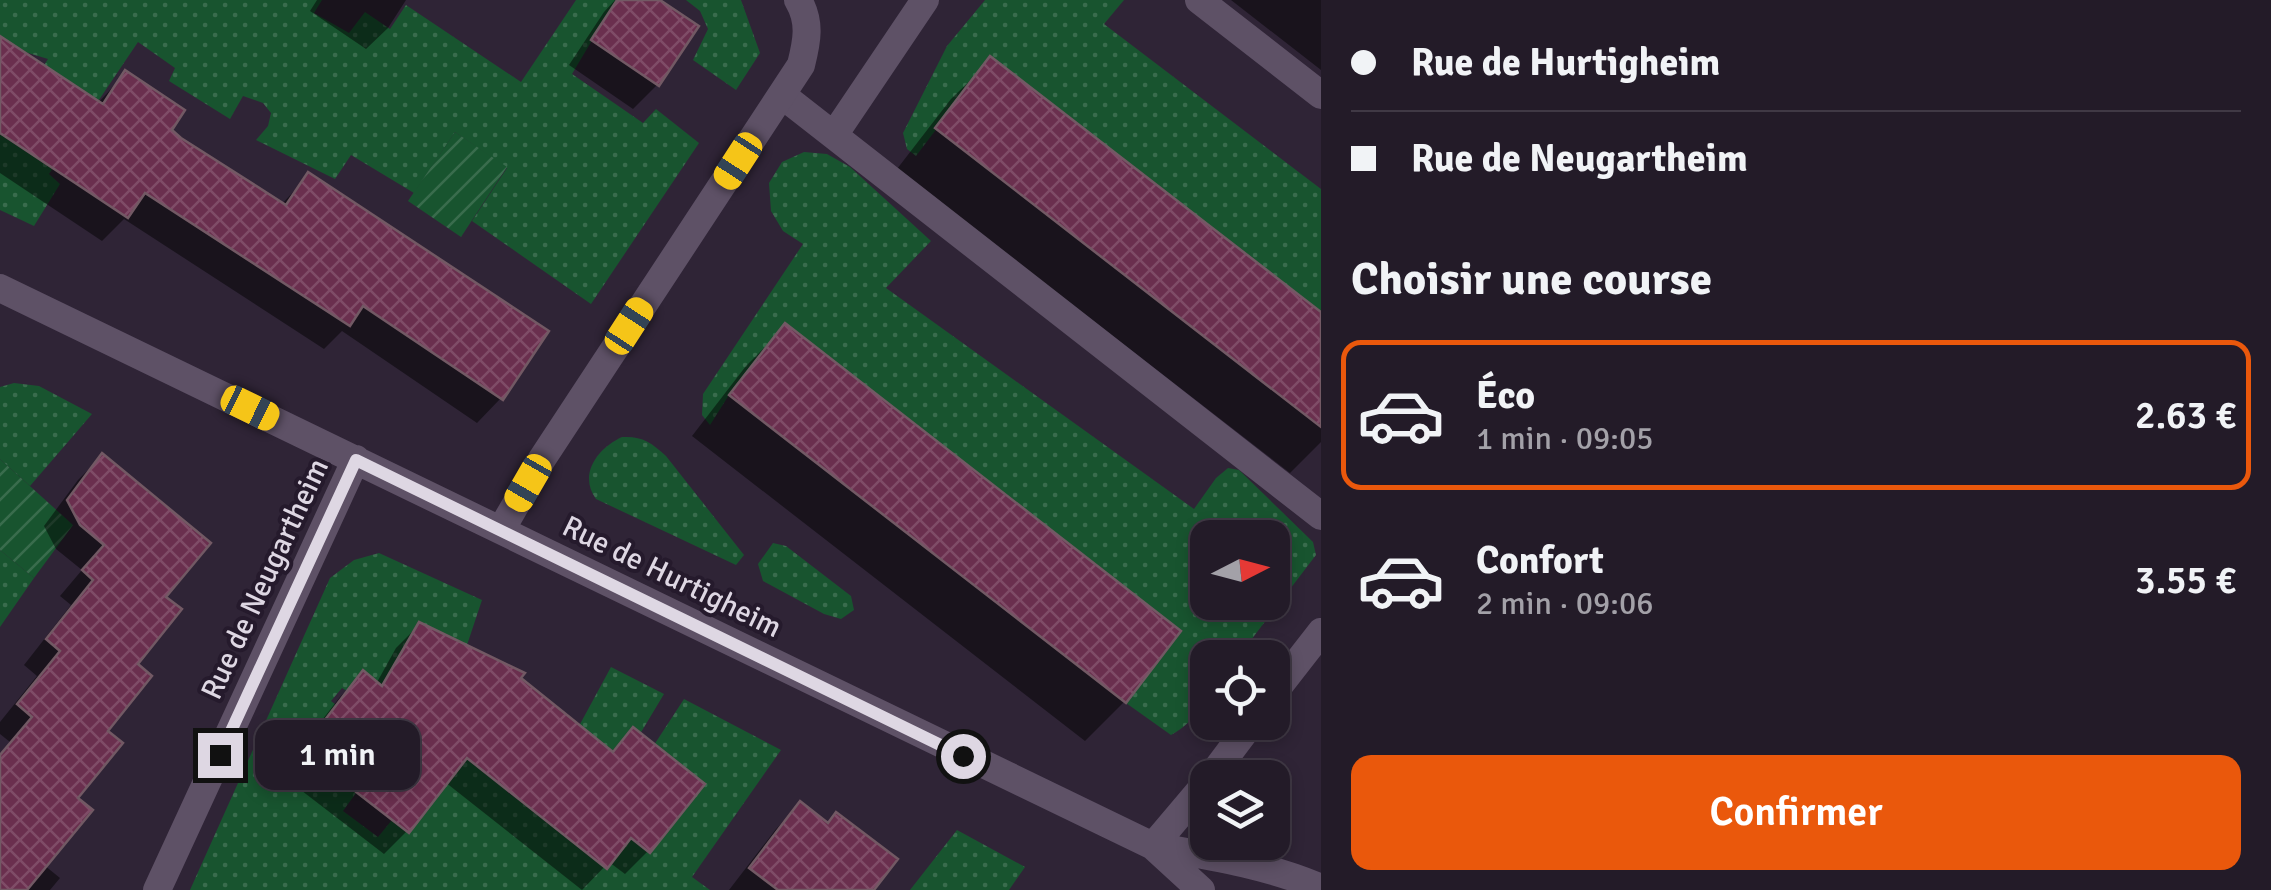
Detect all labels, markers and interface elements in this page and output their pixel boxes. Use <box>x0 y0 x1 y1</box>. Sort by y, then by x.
text: Rue de Hurtigheim <box>1411 39 1720 86</box>
car <box>709 128 767 194</box>
text: Rue de Neugartheim <box>1411 135 1748 182</box>
text: Choisir une course <box>1351 252 1712 307</box>
car <box>600 293 658 359</box>
icon: car <box>1356 370 1446 460</box>
text: Éco <box>1476 372 1535 419</box>
car <box>216 381 284 435</box>
text: 2.63 € <box>2135 392 2236 439</box>
text: 1 min · 09:05 <box>1476 419 1654 458</box>
car <box>500 450 556 516</box>
street label: Rue de Neugartheim <box>193 453 337 705</box>
street label: Rue de Hurtigheim <box>556 508 788 646</box>
north arrow <box>1190 520 1290 620</box>
map controls <box>1190 520 1290 860</box>
icon: car <box>1356 535 1446 625</box>
text: Confort <box>1476 537 1604 584</box>
text: 3.55 € <box>2135 557 2236 604</box>
text: 2 min · 09:06 <box>1476 584 1654 623</box>
button: locate <box>1190 640 1290 740</box>
callout: 1 min <box>255 720 420 790</box>
route end <box>198 733 243 778</box>
route start <box>941 734 986 779</box>
text: 1 min <box>299 735 376 774</box>
button: Confirmer <box>1351 755 2241 870</box>
button: layers <box>1190 760 1290 860</box>

